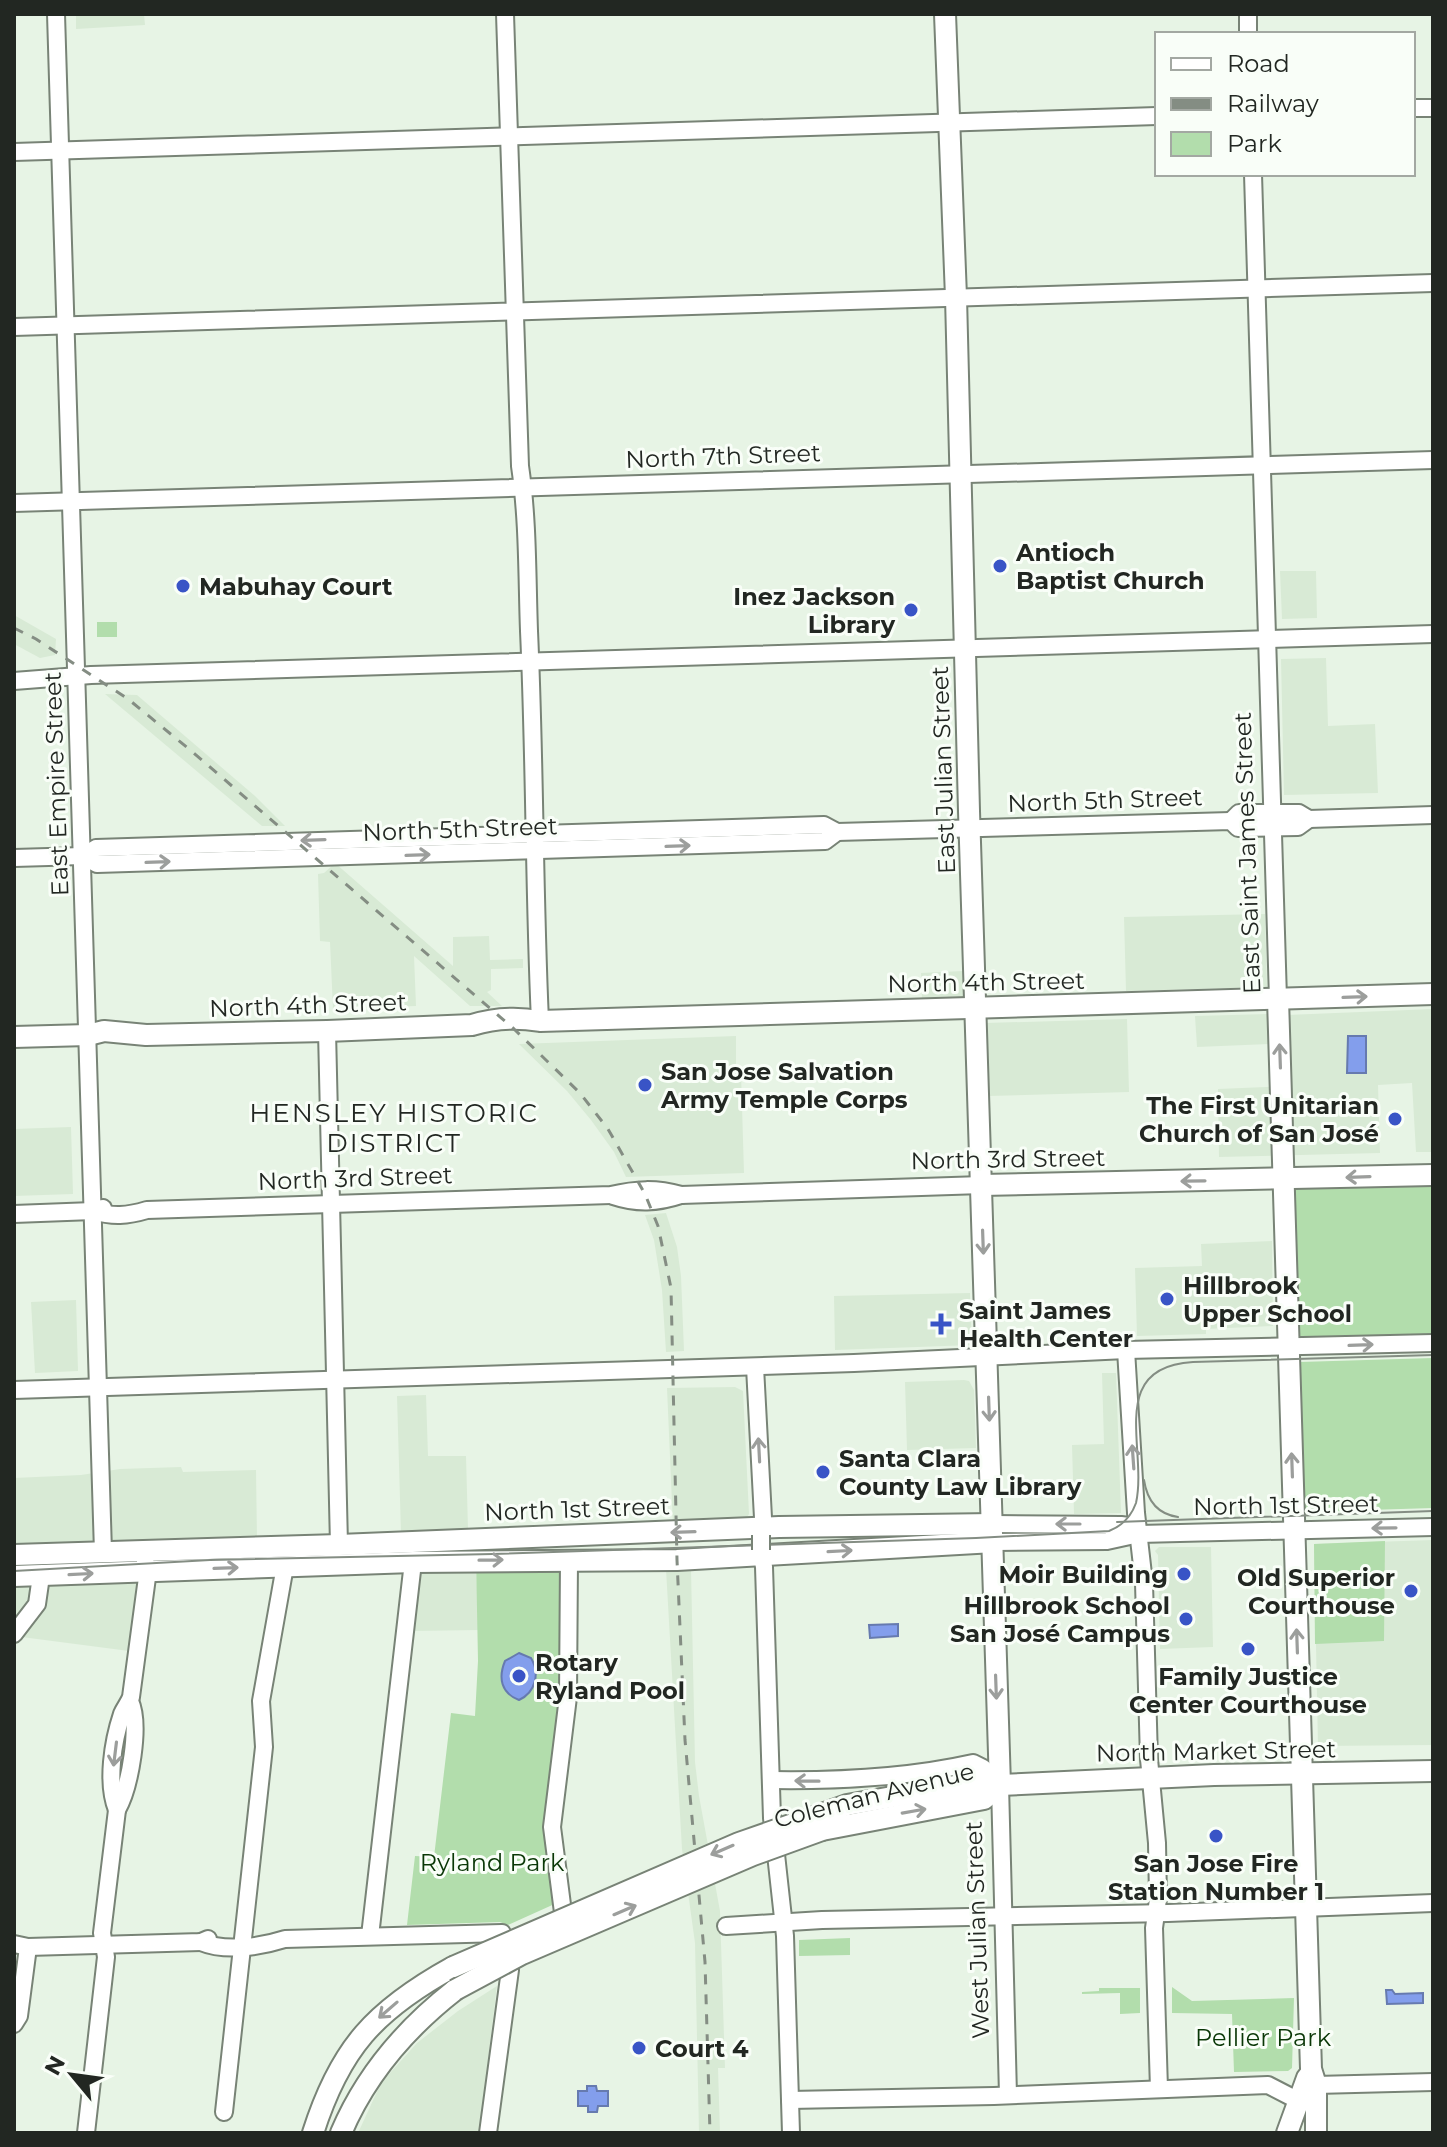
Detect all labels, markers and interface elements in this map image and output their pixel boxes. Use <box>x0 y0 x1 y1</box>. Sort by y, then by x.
legend <box>1155 32 1415 176</box>
text: Road <box>1227 49 1290 78</box>
text: Railway <box>1227 89 1319 118</box>
text: Park <box>1227 129 1282 158</box>
street label: North 7th Street <box>625 438 821 474</box>
place label: Antioch Baptist Church <box>1015 538 1205 595</box>
marker: Antioch Baptist Church <box>991 557 1009 575</box>
place label: Mabuhay Court <box>199 572 393 601</box>
marker: Mabuhay Court <box>174 577 192 595</box>
place label: Inez Jackson Library <box>733 582 896 639</box>
marker: Inez Jackson Library <box>902 601 920 619</box>
street label: East Julian Street <box>925 665 961 874</box>
street label: East Empire Street <box>38 671 74 897</box>
street label: East Saint James Street <box>1228 711 1266 994</box>
street label: North 5th Street <box>1007 782 1203 818</box>
street label: North 5th Street <box>362 811 558 847</box>
one-way arrow <box>300 833 327 848</box>
one-way arrow <box>664 838 691 853</box>
one-way arrow <box>404 847 431 862</box>
one-way arrow <box>144 855 171 870</box>
street label: North 4th Street <box>887 966 1085 998</box>
street label: North 4th Street <box>209 987 407 1023</box>
one-way arrow <box>1341 989 1368 1004</box>
one-way arrow <box>1272 1043 1287 1070</box>
place label: San Jose Salvation Army Temple Corps <box>660 1057 908 1114</box>
marker: San Jose Salvation Army Temple Corps <box>636 1076 654 1094</box>
place label: The First Unitarian Church of San José <box>1139 1091 1379 1148</box>
district label: HENSLEY HISTORIC DISTRICT <box>249 1097 539 1159</box>
marker: The First Unitarian Church of San José <box>1386 1110 1404 1128</box>
street label: North 3rd Street <box>910 1143 1106 1175</box>
street label: North 3rd Street <box>257 1160 453 1196</box>
one-way arrow <box>1345 1170 1372 1185</box>
one-way arrow <box>1180 1173 1207 1189</box>
one-way arrow <box>976 1228 991 1255</box>
place label: Hillbrook Upper School <box>1183 1271 1352 1328</box>
marker: Hillbrook Upper School <box>1158 1290 1176 1308</box>
place label: Saint James Health Center <box>959 1296 1133 1353</box>
marker: Saint James Health Center <box>930 1313 952 1335</box>
one-way arrow <box>1347 1337 1374 1353</box>
one-way arrow <box>981 1395 996 1422</box>
one-way arrow <box>751 1437 766 1464</box>
place label: Santa Clara County Law Library <box>839 1444 1082 1501</box>
one-way arrow <box>1125 1444 1140 1471</box>
one-way arrow <box>1285 1452 1300 1479</box>
marker: Santa Clara County Law Library <box>814 1463 832 1481</box>
street label: North 1st Street <box>1193 1489 1379 1521</box>
street label: North 1st Street <box>484 1491 671 1527</box>
one-way arrow <box>1055 1516 1082 1532</box>
one-way arrow <box>1371 1521 1398 1536</box>
one-way arrow <box>670 1524 697 1539</box>
one-way arrow <box>826 1544 853 1559</box>
one-way arrow <box>477 1553 504 1568</box>
one-way arrow <box>212 1560 239 1575</box>
place label: Moir Building <box>998 1560 1168 1589</box>
place label: Old Superior Courthouse <box>1237 1563 1395 1620</box>
marker: Moir Building <box>1175 1565 1193 1583</box>
one-way arrow <box>67 1566 94 1581</box>
marker: Old Superior Courthouse <box>1402 1582 1420 1600</box>
place label: Hillbrook School San José Campus <box>950 1591 1170 1648</box>
marker: Hillbrook School San José Campus <box>1177 1610 1195 1628</box>
one-way arrow <box>1290 1628 1305 1655</box>
marker: Family Justice Center Courthouse <box>1239 1640 1257 1658</box>
place label: Rotary Ryland Pool <box>535 1648 685 1705</box>
place label: Family Justice Center Courthouse <box>1129 1662 1367 1719</box>
marker: Rotary Ryland Pool <box>510 1667 528 1685</box>
one-way arrow <box>988 1673 1004 1700</box>
street label: North Market Street <box>1096 1734 1337 1768</box>
one-way arrow <box>107 1741 122 1767</box>
street label: Coleman Avenue <box>771 1756 977 1834</box>
one-way arrow <box>794 1773 821 1788</box>
one-way arrow <box>901 1803 927 1818</box>
street label: West Julian Street <box>959 1820 995 2039</box>
marker: San Jose Fire Station Number 1 <box>1207 1827 1225 1845</box>
one-way arrow <box>711 1843 735 1858</box>
park label: Ryland Park <box>420 1848 565 1877</box>
place label: San Jose Fire Station Number 1 <box>1108 1849 1324 1906</box>
one-way arrow <box>613 1902 637 1917</box>
one-way arrow <box>378 2001 398 2019</box>
park label: Pellier Park <box>1195 2023 1332 2052</box>
place label: Court 4 <box>655 2034 749 2063</box>
north arrow <box>32 2035 112 2115</box>
marker: Court 4 <box>630 2039 648 2057</box>
text: N <box>39 2051 71 2080</box>

